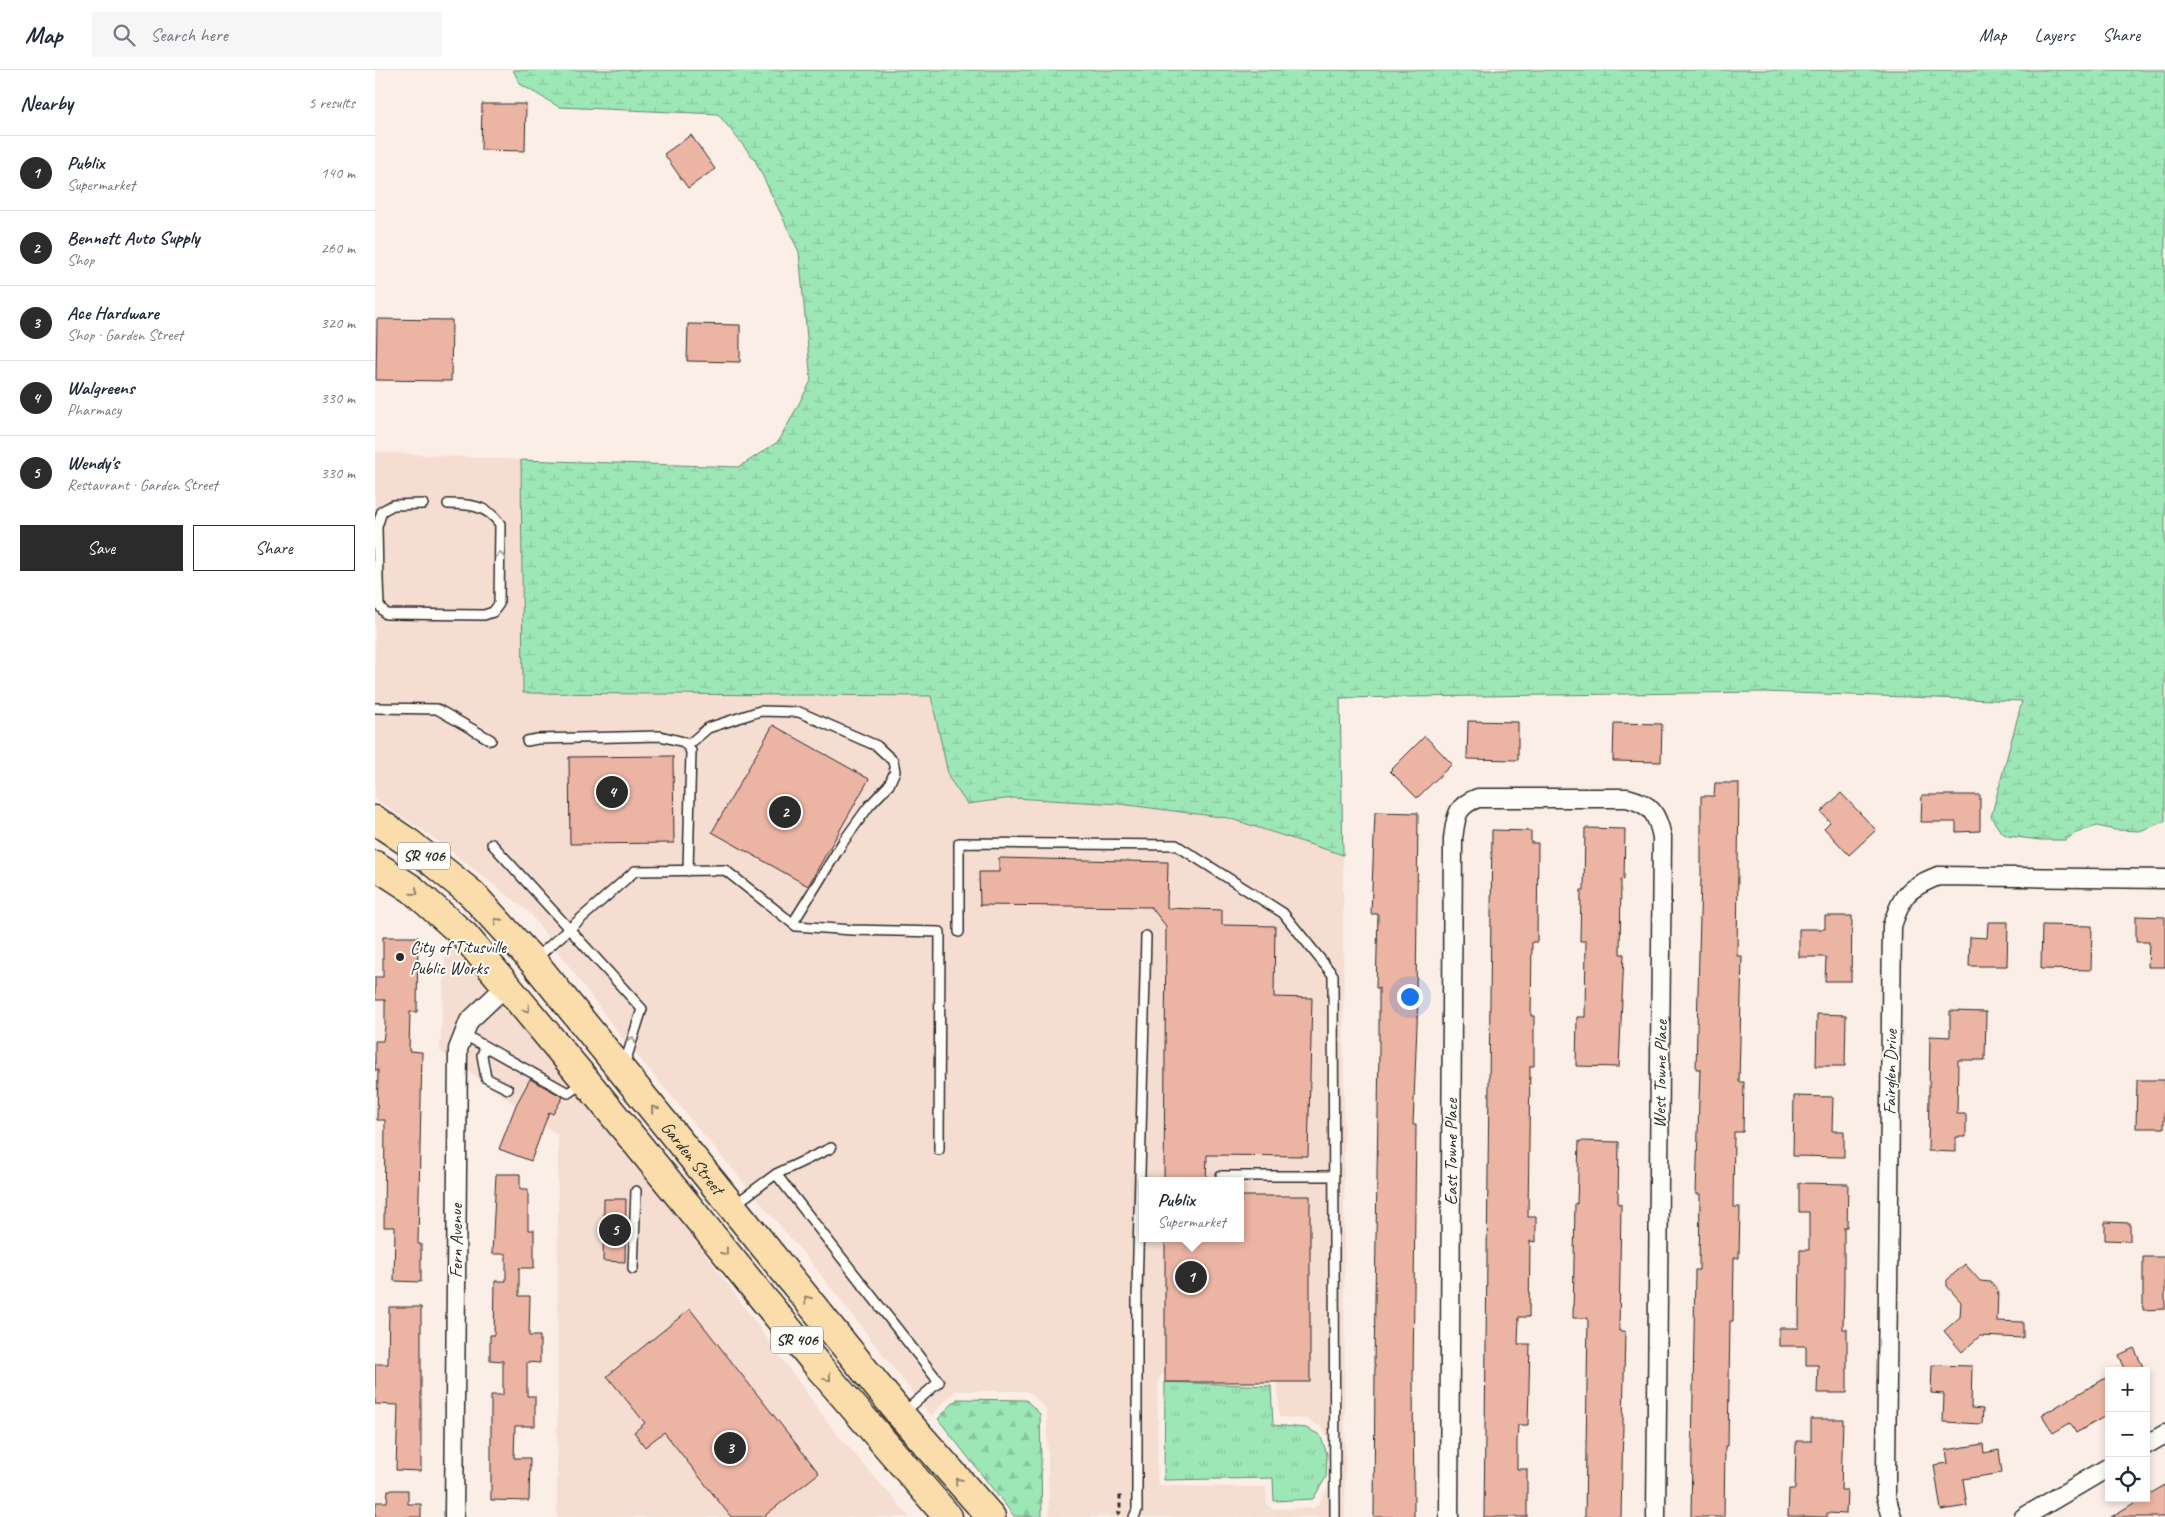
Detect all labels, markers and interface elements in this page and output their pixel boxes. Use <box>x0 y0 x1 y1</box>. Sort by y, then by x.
search box <box>92 12 442 57</box>
text: Map <box>25 20 62 50</box>
icon: search <box>110 21 138 49</box>
text: Search here <box>150 23 228 47</box>
text: Map <box>1979 24 2007 46</box>
text: Layers <box>2035 24 2074 46</box>
text: Share <box>2102 24 2140 46</box>
text: Nearby <box>20 90 73 116</box>
text: 5 results <box>308 93 355 113</box>
text: Publix <box>67 151 104 175</box>
text: 1 <box>32 163 40 183</box>
text: 140 m <box>321 163 355 183</box>
text: Supermarket <box>67 175 135 195</box>
text: Bennett Auto Supply <box>67 226 199 250</box>
text: 2 <box>32 238 40 258</box>
text: 260 m <box>321 238 355 258</box>
text: Shop <box>67 250 94 270</box>
text: Ace Hardware <box>67 301 159 325</box>
text: 3 <box>32 313 40 333</box>
text: 320 m <box>321 313 355 333</box>
text: Shop · Garden Street <box>67 325 183 345</box>
text: Walgreens <box>67 376 134 400</box>
text: 4 <box>32 388 40 408</box>
text: 330 m <box>321 388 355 408</box>
text: Pharmacy <box>67 400 121 420</box>
text: Wendy's <box>67 451 119 475</box>
text: 5 <box>33 463 39 483</box>
text: 330 m <box>321 463 355 483</box>
text: Restaurant · Garden Street <box>67 475 218 495</box>
button: Save <box>20 525 183 571</box>
button: Share <box>193 525 355 571</box>
one-way arrow <box>495 551 505 558</box>
pin: 4 <box>596 773 628 811</box>
pin: 2 <box>769 793 801 831</box>
road number: SR 406 <box>398 842 450 869</box>
one-way arrow <box>409 887 418 895</box>
one-way arrow <box>493 918 502 927</box>
place label: City of Titusville Public Works <box>410 936 507 979</box>
marker: City of Titusville Public Works <box>394 951 406 963</box>
your location <box>1397 984 1423 1010</box>
one-way arrow <box>522 1003 530 1012</box>
street label: West Towne Place <box>1648 1019 1672 1128</box>
street label: Fairglen Drive <box>1878 1028 1902 1115</box>
one-way arrow <box>627 1036 637 1044</box>
street label: East Towne Place <box>1440 1098 1462 1205</box>
one-way arrow <box>651 1106 660 1115</box>
street label: Garden Street <box>656 1117 731 1201</box>
popup <box>1139 1177 1244 1242</box>
text: Publix <box>1157 1188 1195 1212</box>
street label: Fern Avenue <box>445 1203 467 1278</box>
pin: 5 <box>599 1211 631 1249</box>
text: Supermarket <box>1157 1212 1226 1232</box>
one-way arrow <box>720 1247 729 1256</box>
pin: 1 <box>1175 1258 1207 1296</box>
one-way arrow <box>805 1296 813 1305</box>
road number: SR 406 <box>771 1326 823 1354</box>
map controls <box>2105 1367 2150 1502</box>
button: + <box>2105 1367 2150 1412</box>
one-way arrow <box>823 1373 832 1382</box>
button: − <box>2105 1412 2150 1457</box>
pin: 3 <box>714 1429 746 1467</box>
button: locate <box>2105 1457 2150 1502</box>
one-way arrow <box>955 1477 964 1486</box>

